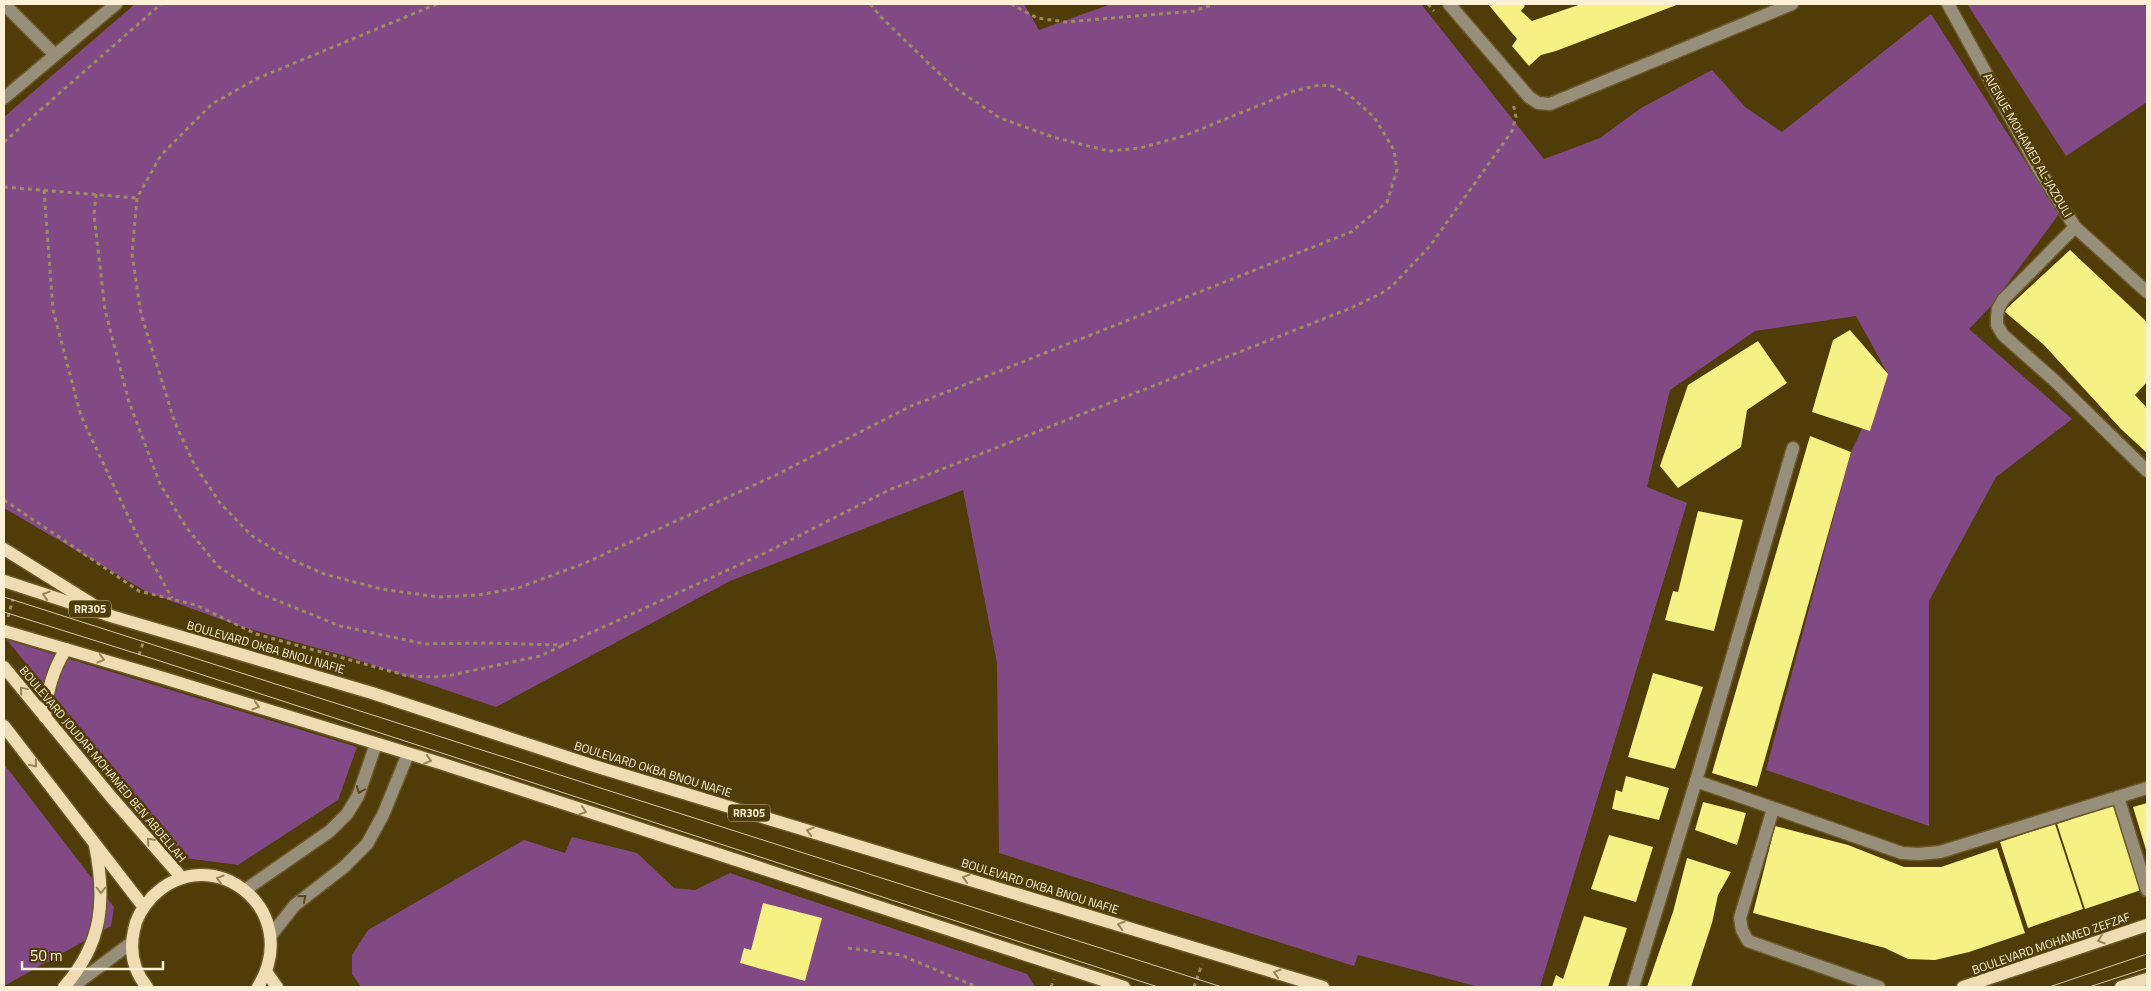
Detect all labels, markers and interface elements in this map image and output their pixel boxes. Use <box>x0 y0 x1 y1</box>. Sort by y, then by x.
street label: AVENUE MOHAMED AL-JAZOULI <box>1979 69 2077 221</box>
one-way arrow <box>42 591 51 601</box>
road number: RR305 <box>69 600 111 618</box>
street label: BOULEVARD OKBA BNOU NAFIE <box>185 615 348 679</box>
one-way arrow <box>97 653 105 664</box>
street label: BOULEVARD JOUDAR MOHAMED BEN ABDELLAH <box>15 661 191 867</box>
one-way arrow <box>20 687 29 696</box>
one-way arrow <box>252 701 260 711</box>
street label: BOULEVARD OKBA BNOU NAFIE <box>572 736 734 802</box>
one-way arrow <box>424 754 432 764</box>
one-way arrow <box>28 758 37 768</box>
one-way arrow <box>356 785 366 794</box>
road number: RR305 <box>728 804 770 821</box>
one-way arrow <box>578 805 586 815</box>
one-way arrow <box>807 827 815 837</box>
one-way arrow <box>147 838 156 847</box>
street label: BOULEVARD OKBA BNOU NAFIE <box>959 853 1121 919</box>
one-way arrow <box>962 874 971 884</box>
one-way arrow <box>216 875 225 885</box>
one-way arrow <box>96 887 106 895</box>
one-way arrow <box>298 895 307 904</box>
street label: BOULEVARD MOHAMED ZEFZAF <box>1969 907 2133 979</box>
one-way arrow <box>1118 921 1126 931</box>
one-way arrow <box>2097 934 2106 944</box>
scale bar <box>22 938 164 970</box>
text: 50 m <box>30 944 63 967</box>
one-way arrow <box>1273 968 1281 978</box>

